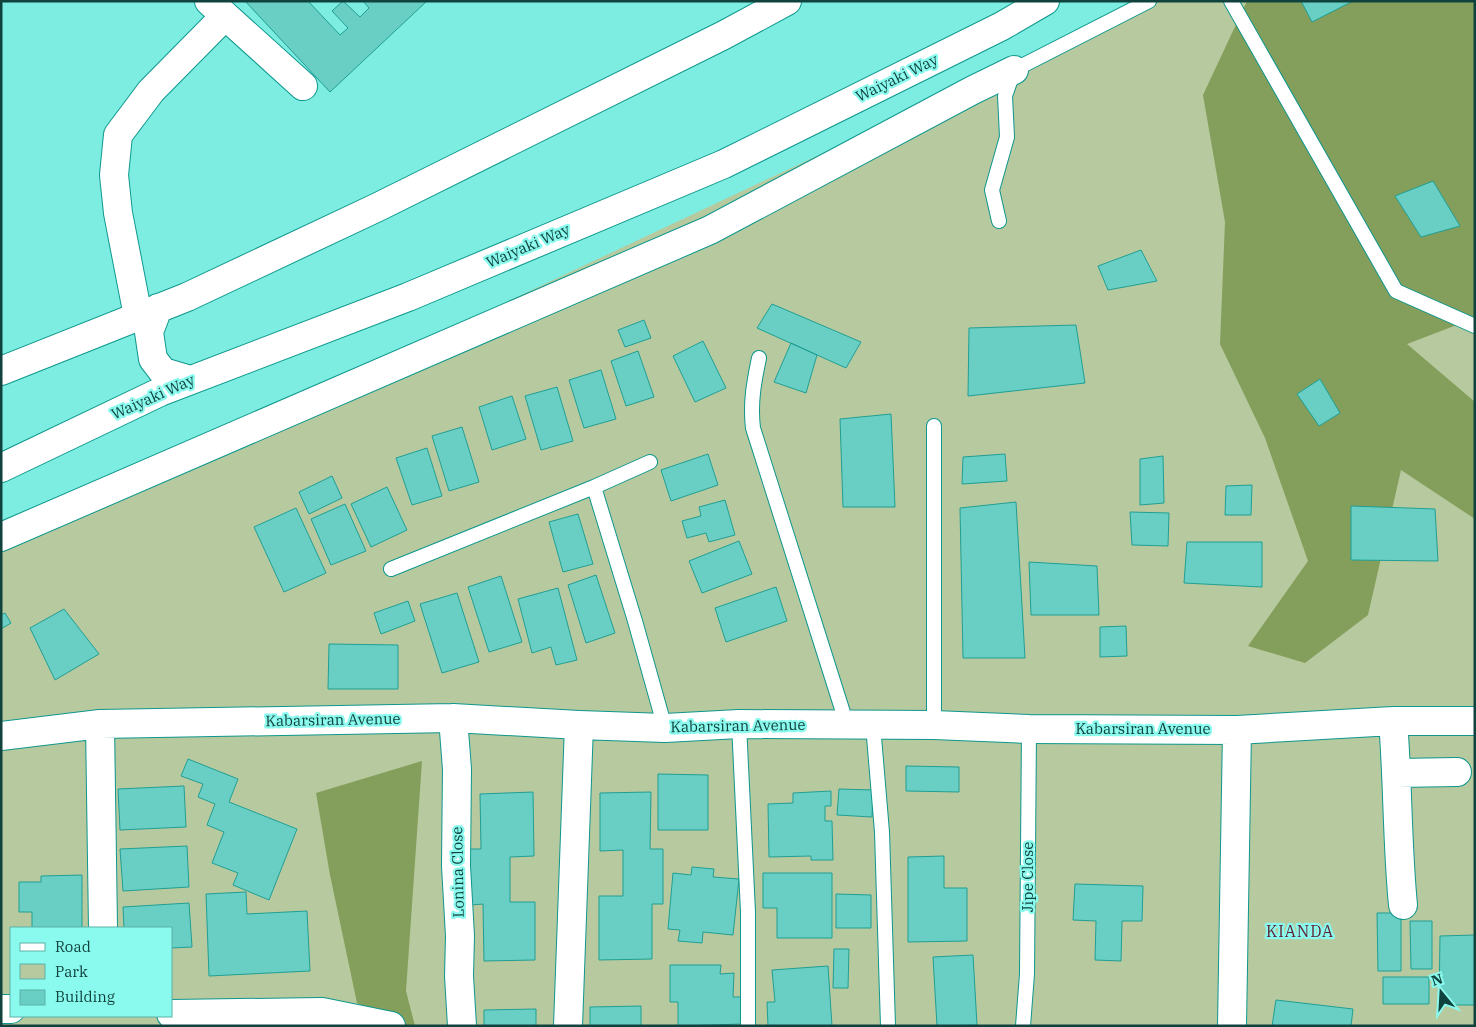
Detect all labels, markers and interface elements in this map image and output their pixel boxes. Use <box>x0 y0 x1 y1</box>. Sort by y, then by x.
street label: Waiyaki Way <box>853 49 941 106</box>
street label: Waiyaki Way <box>483 219 573 272</box>
street label: Waiyaki Way <box>108 370 197 423</box>
street label: Kabarsiran Avenue <box>265 709 401 730</box>
street label: Kabarsiran Avenue <box>670 715 806 736</box>
street label: Kabarsiran Avenue <box>1075 719 1211 738</box>
street label: Lonina Close <box>447 826 468 918</box>
street label: Jipe Close <box>1018 842 1037 912</box>
district label: KIANDA <box>1266 921 1334 941</box>
legend <box>10 927 172 1017</box>
text: Road <box>55 937 91 956</box>
text: Park <box>55 962 88 981</box>
north arrow <box>1416 967 1466 1017</box>
text: N <box>1429 969 1445 990</box>
text: Building <box>55 987 115 1006</box>

